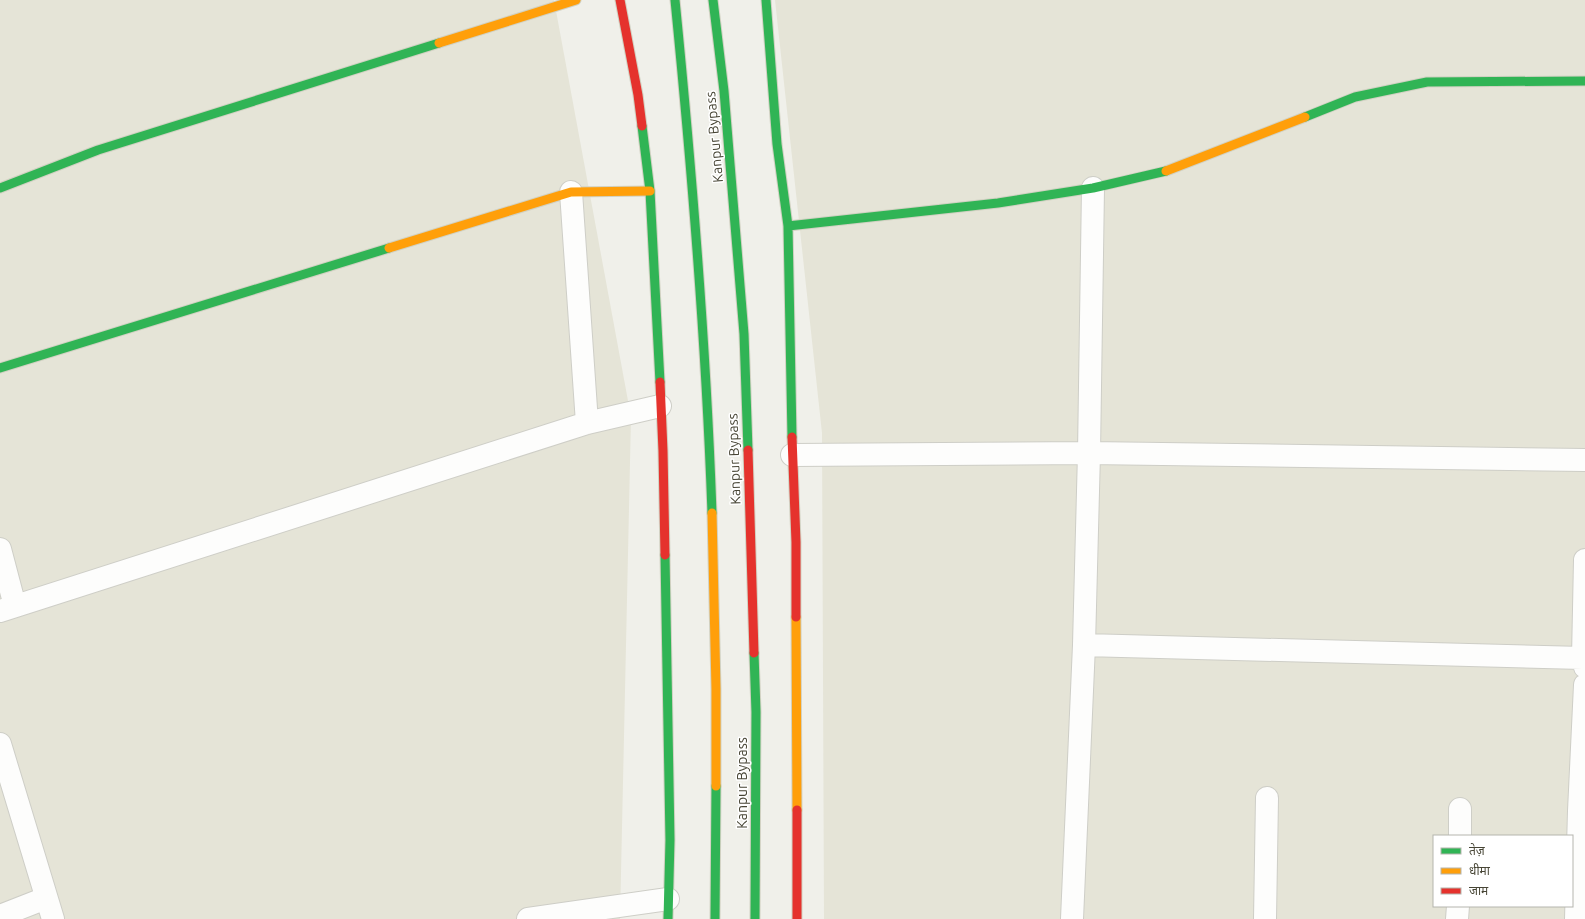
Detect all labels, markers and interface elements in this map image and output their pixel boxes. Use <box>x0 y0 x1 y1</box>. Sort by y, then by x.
street label: Kanpur Bypass <box>702 91 726 183</box>
street label: Kanpur Bypass <box>724 413 744 505</box>
street label: Kanpur Bypass <box>734 737 750 829</box>
legend <box>1433 835 1573 907</box>
text: तेज़ <box>1469 843 1486 857</box>
text: धीमा <box>1469 863 1491 877</box>
text: जाम <box>1469 884 1489 897</box>

